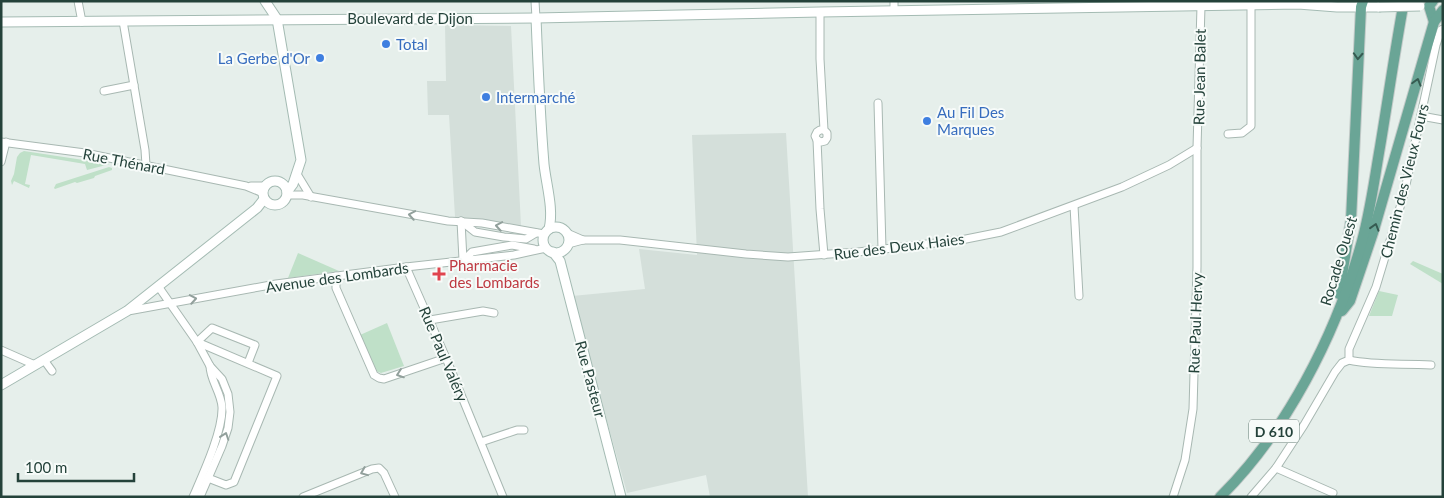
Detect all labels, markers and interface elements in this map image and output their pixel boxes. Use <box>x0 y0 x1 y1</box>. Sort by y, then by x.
street label: Boulevard de Dijon <box>347 9 473 27</box>
street label: Rue Jean Balet <box>1189 28 1209 125</box>
place label: Total <box>396 35 428 53</box>
marker: Total <box>380 38 392 50</box>
place label: La Gerbe d'Or <box>218 49 311 67</box>
marker: La Gerbe d'Or <box>314 52 326 64</box>
one-way arrow <box>1353 52 1364 60</box>
one-way arrow <box>1411 78 1421 86</box>
place label: Intermarché <box>496 88 576 106</box>
marker: Intermarché <box>480 91 492 103</box>
street label: Chemin des Vieux Fours <box>1376 102 1432 260</box>
place label: Au Fil Des Marques <box>937 103 1004 138</box>
marker: Au Fil Des Marques <box>921 115 933 127</box>
street label: Rue Thénard <box>81 144 167 178</box>
one-way arrow <box>408 210 417 220</box>
street label: Rocade Ouest <box>1316 214 1360 308</box>
one-way arrow <box>494 221 503 231</box>
one-way arrow <box>1369 224 1379 232</box>
street label: Rue des Deux Haies <box>833 229 965 263</box>
place label: Pharmacie des Lombards <box>449 256 540 291</box>
street label: Avenue des Lombards <box>264 258 410 296</box>
marker: Pharmacie des Lombards <box>433 268 445 280</box>
street label: Rue Paul Hervy <box>1184 272 1206 374</box>
one-way arrow <box>188 294 197 304</box>
street label: Rue Paul Valéry <box>416 304 472 405</box>
street label: Rue Pasteur <box>572 339 610 420</box>
one-way arrow <box>397 368 405 378</box>
road number: D 610 <box>1249 420 1299 442</box>
one-way arrow <box>219 432 229 440</box>
scale bar <box>18 450 134 482</box>
text: 100 m <box>25 458 67 476</box>
one-way arrow <box>360 466 369 476</box>

